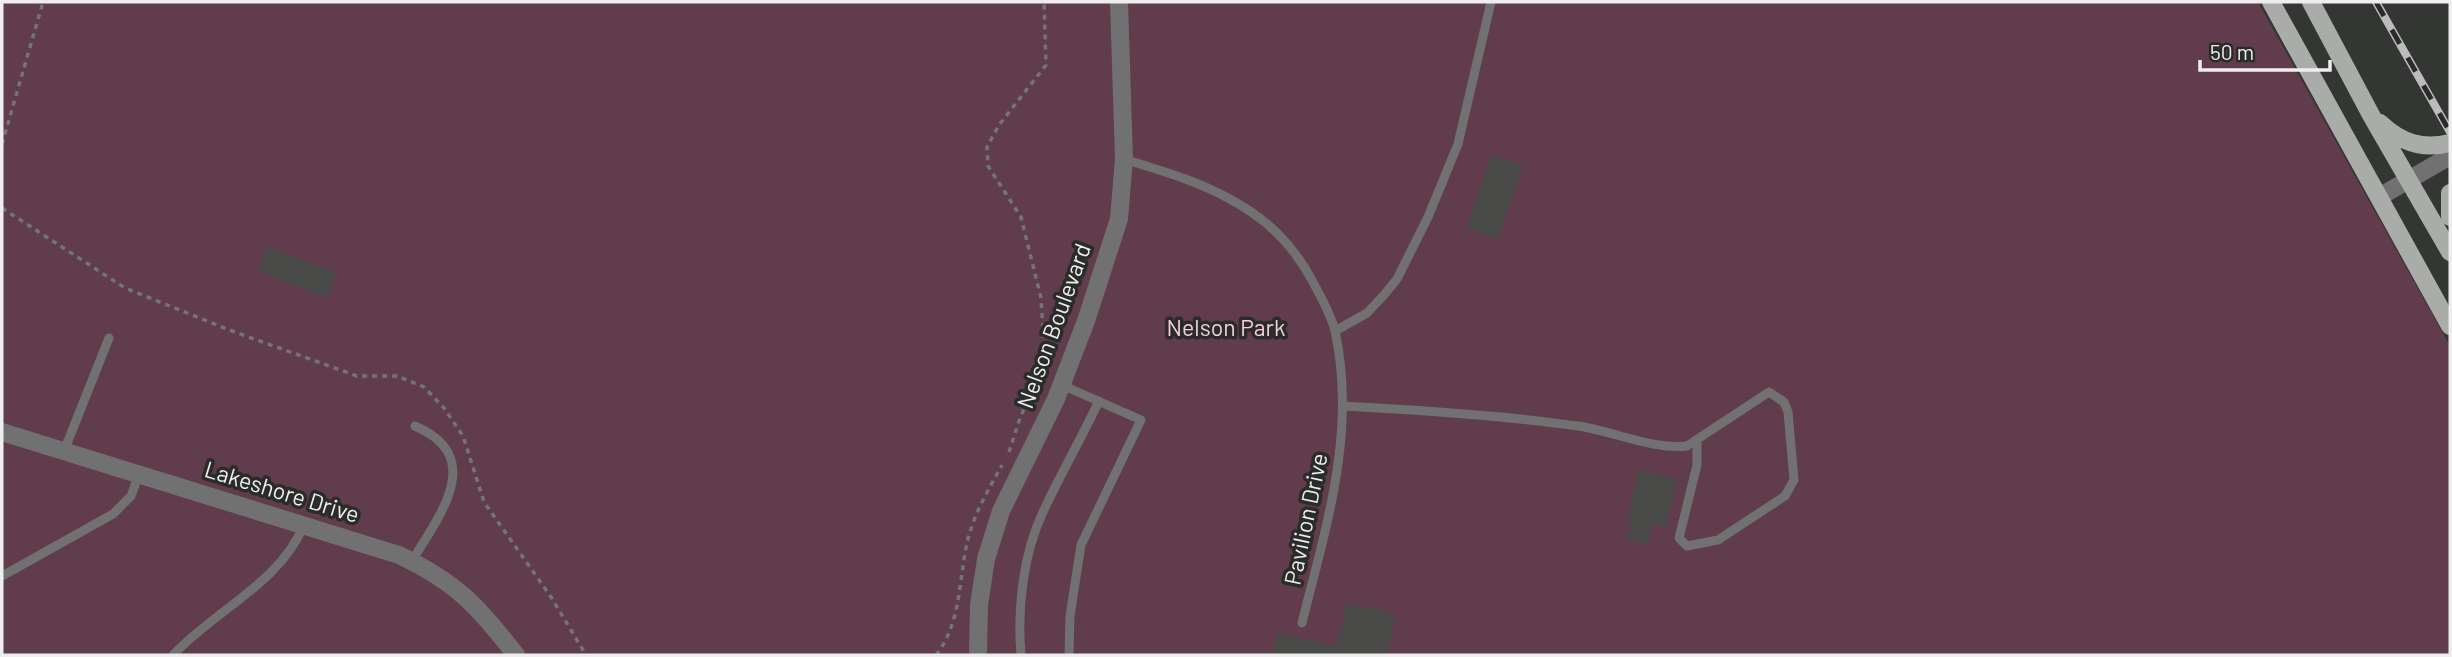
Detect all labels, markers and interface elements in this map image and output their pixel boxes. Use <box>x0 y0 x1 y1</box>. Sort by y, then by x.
scale bar <box>2200 28 2330 72</box>
text: 50 m <box>2210 39 2254 64</box>
street label: Nelson Boulevard <box>1010 239 1096 412</box>
park label: Nelson Park <box>1167 313 1285 341</box>
street label: Pavilion Drive <box>1277 450 1333 587</box>
street label: Lakeshore Drive <box>202 454 363 528</box>

